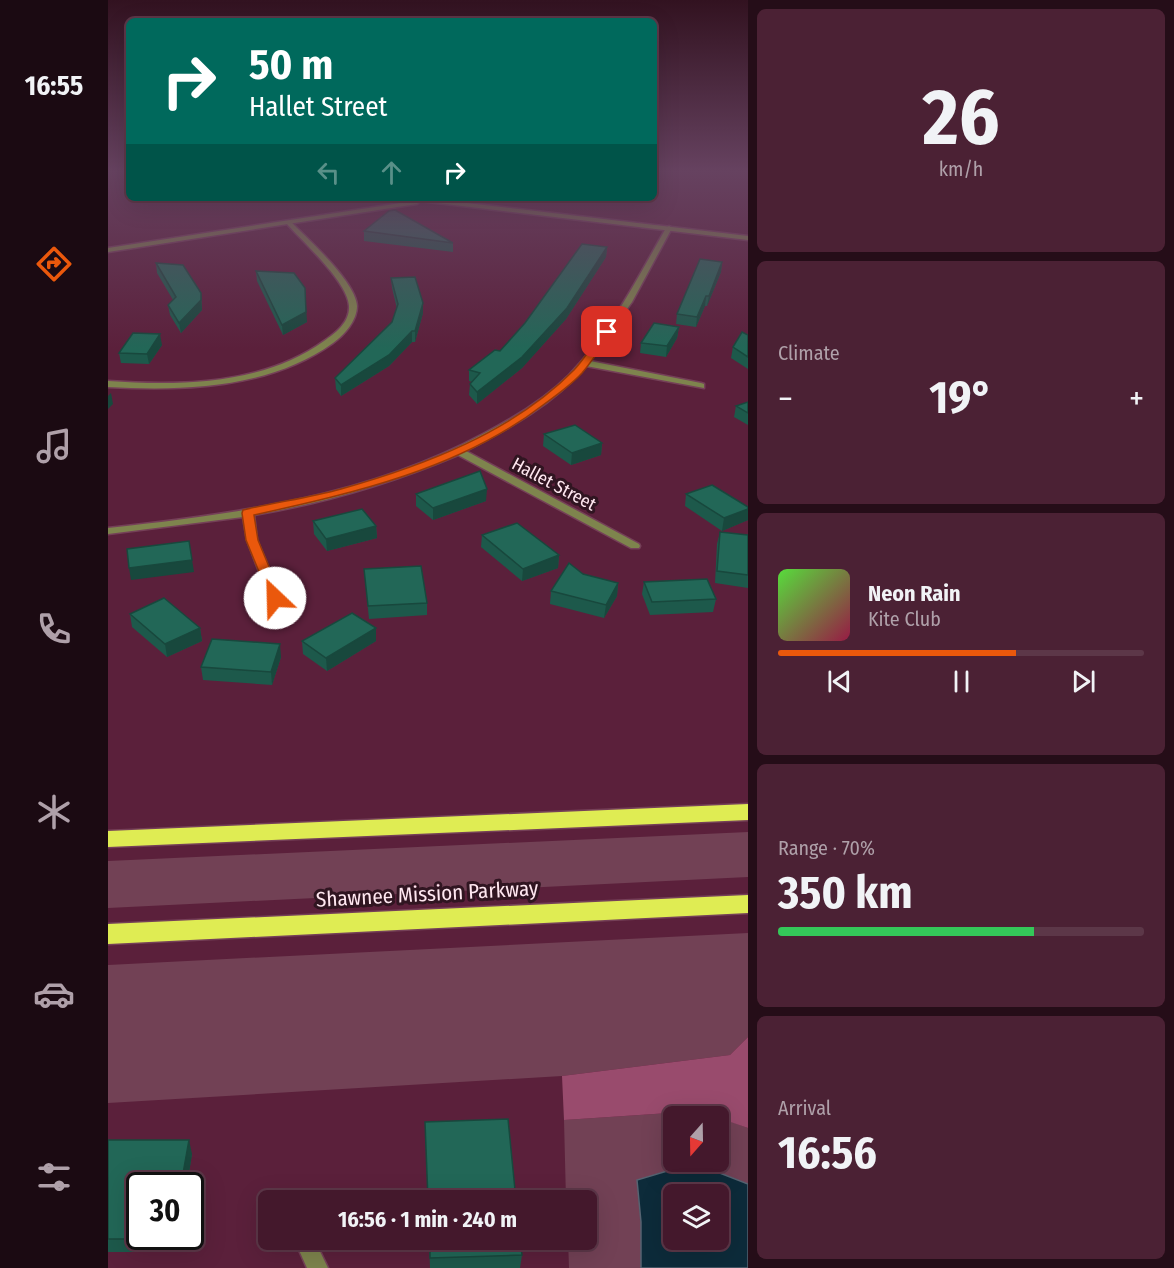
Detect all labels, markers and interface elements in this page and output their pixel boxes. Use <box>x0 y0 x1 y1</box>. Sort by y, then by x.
text: 50 m <box>249 40 333 90</box>
icon: right <box>150 42 228 120</box>
text: 16:55 <box>25 70 83 102</box>
text: 26 <box>923 71 999 165</box>
text: Hallet Street <box>249 91 387 123</box>
icon: left <box>312 156 345 189</box>
icon: ahead <box>375 156 408 189</box>
icon: right <box>438 156 471 189</box>
text: km/h <box>939 157 983 181</box>
icon: directions <box>33 243 75 285</box>
pin <box>581 306 632 357</box>
icon: arrive <box>590 315 623 348</box>
text: Climate <box>778 341 840 365</box>
text: 19° <box>929 371 993 425</box>
text: − <box>778 379 793 419</box>
text: + <box>1129 379 1144 419</box>
icon: music <box>33 425 75 467</box>
street label: Hallet Street <box>508 453 600 515</box>
position arrow <box>243 566 307 630</box>
text: Neon Rain <box>868 580 961 607</box>
text: Kite Club <box>868 607 941 631</box>
icon: phone <box>33 608 75 650</box>
icon: previous <box>823 665 856 698</box>
icon: pause <box>945 665 978 698</box>
icon: next <box>1067 665 1100 698</box>
icon: climate <box>33 791 75 833</box>
text: Range · 70% <box>778 836 875 860</box>
text: 350 km <box>778 866 913 920</box>
street label: Shawnee Mission Parkway <box>315 875 539 913</box>
icon: car <box>33 973 75 1015</box>
text: Arrival <box>778 1096 831 1120</box>
north arrow <box>663 1106 729 1172</box>
map controls <box>663 1106 729 1250</box>
text: 16:56 <box>778 1126 877 1180</box>
icon: filters <box>33 1156 75 1198</box>
speed limit sign: 30 <box>126 1172 204 1250</box>
button: layers <box>663 1184 729 1250</box>
text: 16:56 · 1 min · 240 m <box>338 1206 517 1233</box>

